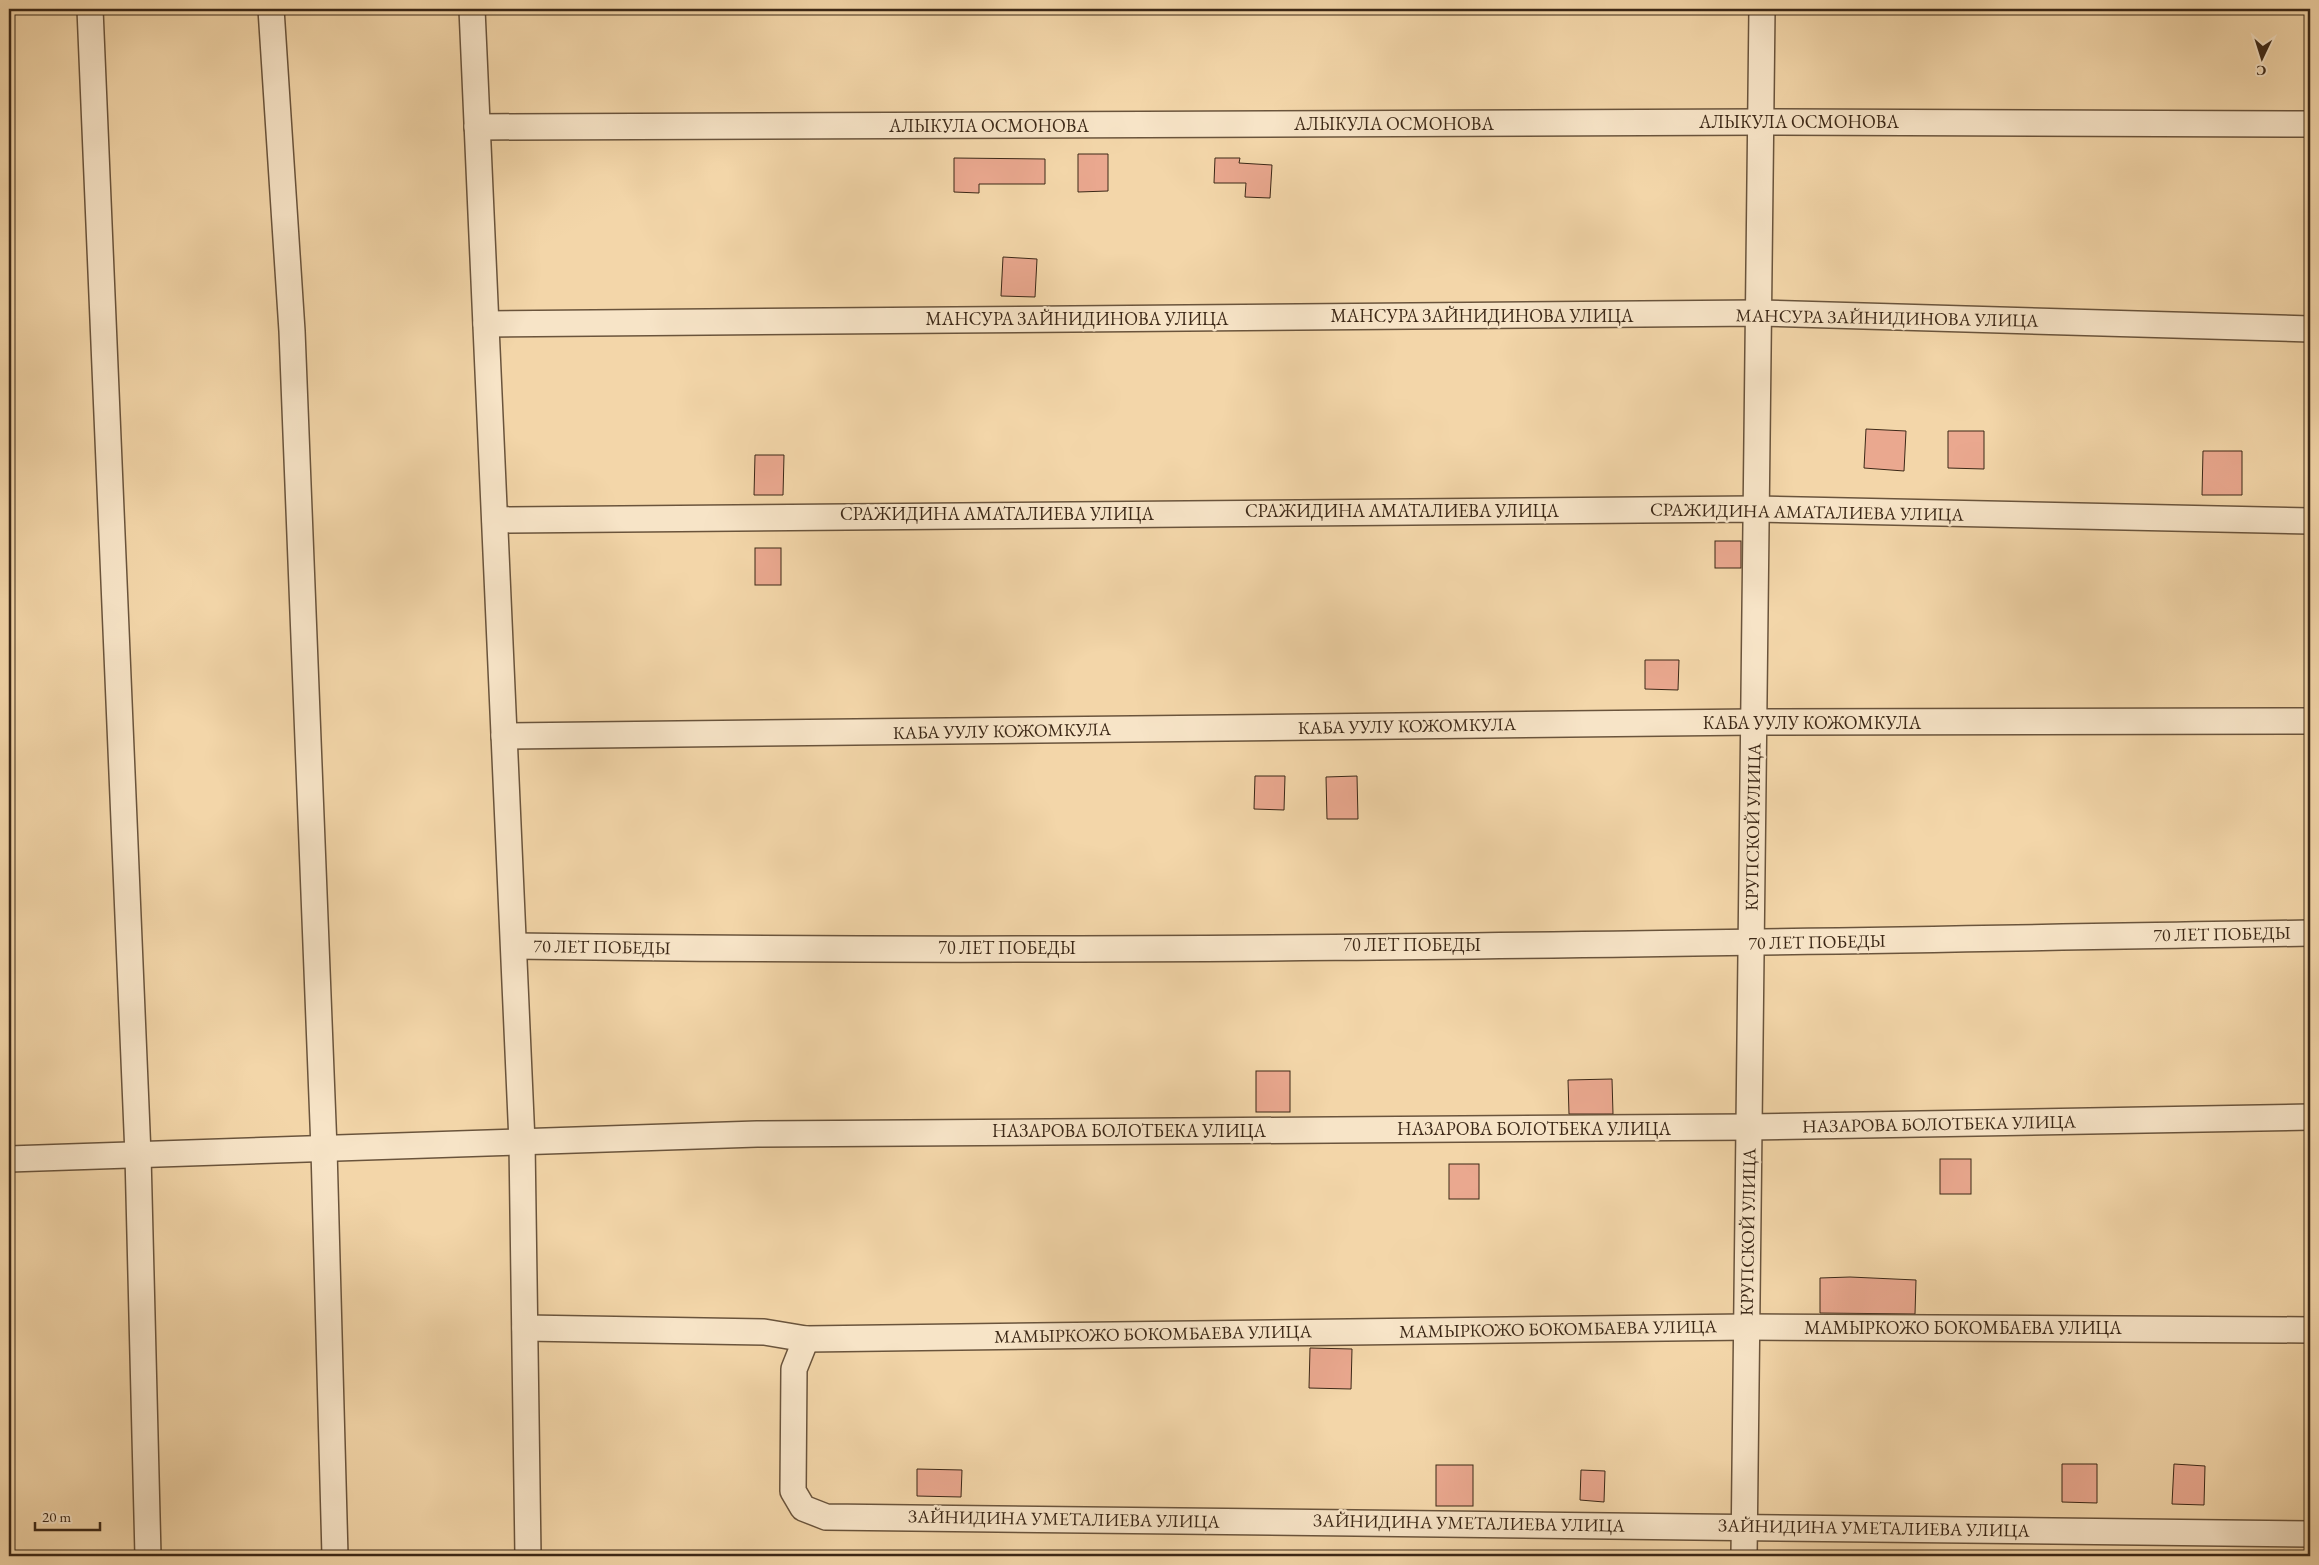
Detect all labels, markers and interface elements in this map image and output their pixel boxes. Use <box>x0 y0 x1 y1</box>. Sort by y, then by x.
north arrow <box>2236 32 2286 82</box>
text: С <box>2255 62 2267 80</box>
street label: АЛЫКУЛА ОСМОНОВА <box>1698 110 1899 133</box>
street label: АЛЫКУЛА ОСМОНОВА <box>1293 112 1494 135</box>
street label: АЛЫКУЛА ОСМОНОВА <box>888 114 1089 137</box>
street label: МАНСУРА ЗАЙНИДИНОВА УЛИЦА <box>1735 303 2039 332</box>
street label: МАНСУРА ЗАЙНИДИНОВА УЛИЦА <box>1331 304 1634 327</box>
street label: МАНСУРА ЗАЙНИДИНОВА УЛИЦА <box>926 307 1229 330</box>
street label: СРАЖИДИНА АМАТАЛИЕВА УЛИЦА <box>1650 497 1965 526</box>
street label: СРАЖИДИНА АМАТАЛИЕВА УЛИЦА <box>1245 499 1559 522</box>
street label: СРАЖИДИНА АМАТАЛИЕВА УЛИЦА <box>840 502 1154 525</box>
street label: КАБА УУЛУ КОЖОМКУЛА <box>1703 711 1922 734</box>
street label: КАБА УУЛУ КОЖОМКУЛА <box>1298 712 1517 739</box>
street label: КАБА УУЛУ КОЖОМКУЛА <box>893 717 1112 744</box>
street label: КРУПСКОЙ УЛИЦА <box>1740 742 1765 911</box>
street label: 70 ЛЕТ ПОБЕДЫ <box>2153 921 2291 946</box>
street label: 70 ЛЕТ ПОБЕДЫ <box>1748 929 1886 954</box>
street label: 70 ЛЕТ ПОБЕДЫ <box>1343 933 1481 956</box>
street label: 70 ЛЕТ ПОБЕДЫ <box>533 934 671 959</box>
street label: 70 ЛЕТ ПОБЕДЫ <box>938 936 1076 959</box>
street label: НАЗАРОВА БОЛОТБЕКА УЛИЦА <box>1802 1110 2077 1137</box>
street label: НАЗАРОВА БОЛОТБЕКА УЛИЦА <box>1397 1117 1671 1140</box>
street label: НАЗАРОВА БОЛОТБЕКА УЛИЦА <box>992 1119 1266 1142</box>
street label: КРУПСКОЙ УЛИЦА <box>1735 1147 1760 1316</box>
street label: МАМЫРКОЖО БОКОМБАЕВА УЛИЦА <box>1399 1314 1718 1343</box>
street label: МАМЫРКОЖО БОКОМБАЕВА УЛИЦА <box>1804 1316 2122 1339</box>
street label: МАМЫРКОЖО БОКОМБАЕВА УЛИЦА <box>994 1319 1313 1348</box>
scale bar <box>35 1500 100 1532</box>
street label: ЗАЙНИДИНА УМЕТАЛИЕВА УЛИЦА <box>908 1504 1221 1533</box>
text: 20 m <box>42 1507 71 1526</box>
street label: ЗАЙНИДИНА УМЕТАЛИЕВА УЛИЦА <box>1313 1508 1626 1537</box>
street label: ЗАЙНИДИНА УМЕТАЛИЕВА УЛИЦА <box>1718 1513 2031 1542</box>

